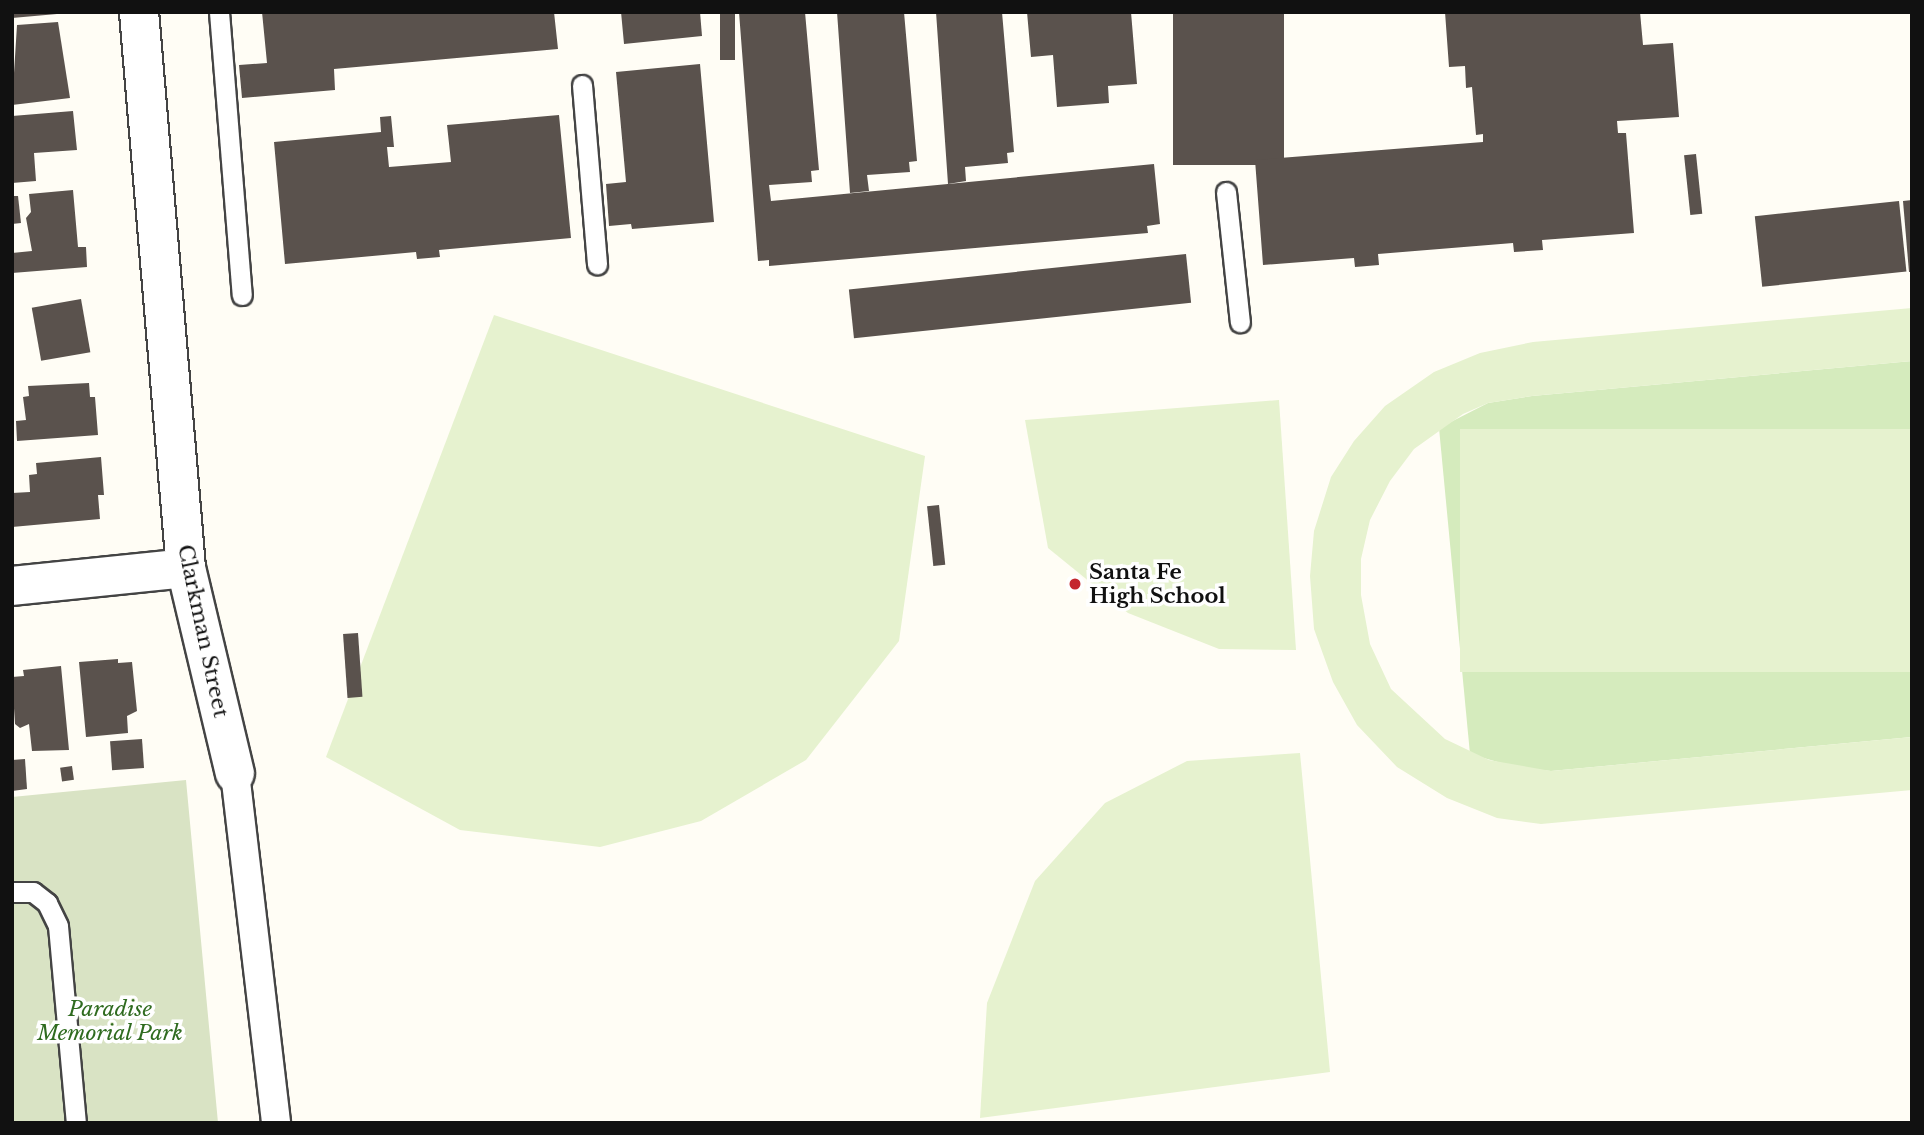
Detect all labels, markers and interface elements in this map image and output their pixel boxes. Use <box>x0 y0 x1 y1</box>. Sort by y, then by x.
street label: Clarkman Street <box>172 542 234 720</box>
place label: Santa Fe High School <box>1089 559 1226 609</box>
marker: Santa Fe High School <box>1067 576 1083 592</box>
park label: Paradise Memorial Park <box>37 996 183 1046</box>

